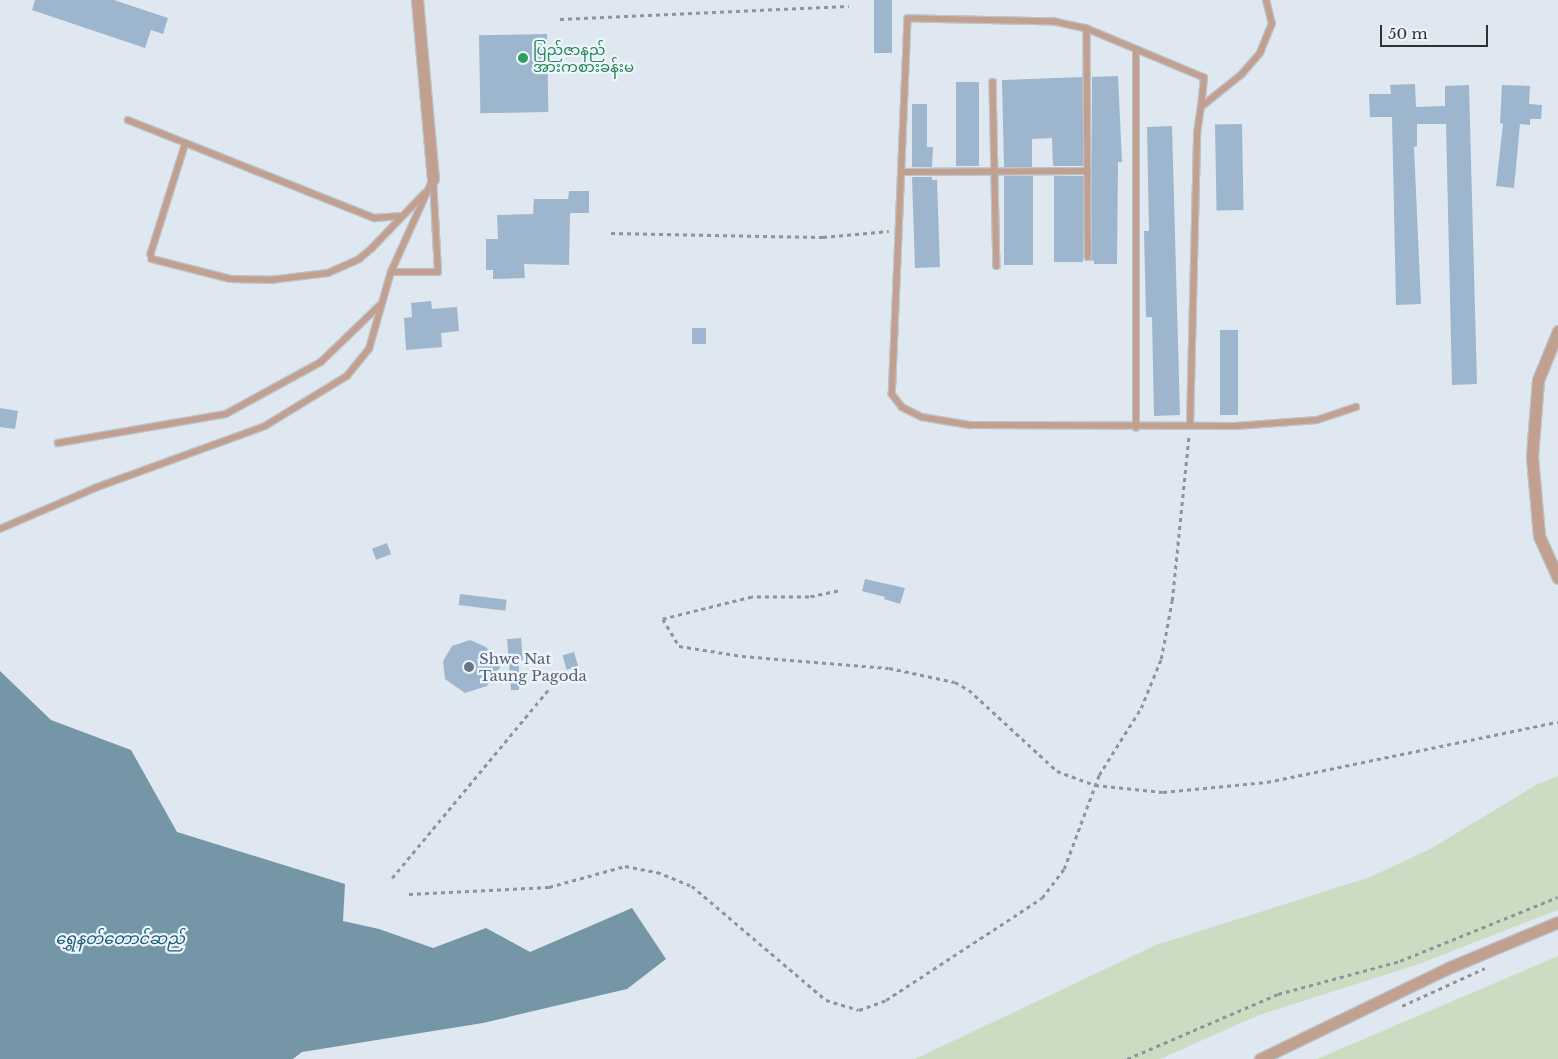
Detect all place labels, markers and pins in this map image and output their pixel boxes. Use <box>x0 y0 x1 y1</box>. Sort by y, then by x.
place label: ပြည်ဇာနည် အားကစားခန်းမ <box>533 40 634 75</box>
marker: ပြည်ဇာနည် အားကစားခန်းမ <box>517 52 529 64</box>
place label: Shwe Nat Taung Pagoda <box>479 649 587 684</box>
marker: Shwe Nat Taung Pagoda <box>463 661 475 673</box>

